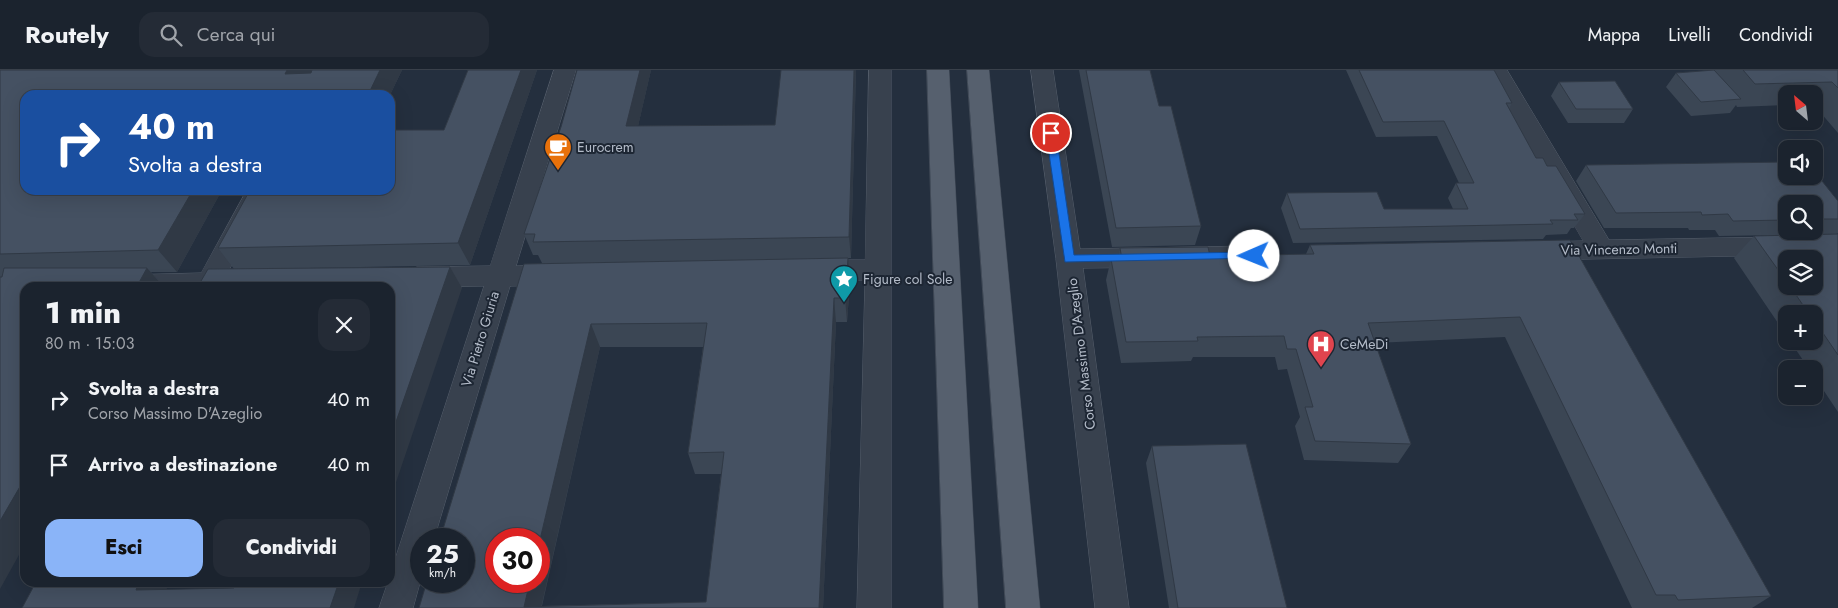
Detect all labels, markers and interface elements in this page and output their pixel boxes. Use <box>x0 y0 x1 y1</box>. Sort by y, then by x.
search box <box>139 12 489 57</box>
text: Routely <box>25 17 109 52</box>
icon: search <box>157 21 185 49</box>
text: Cerca qui <box>197 21 276 48</box>
text: Mappa <box>1588 22 1640 48</box>
text: Livelli <box>1668 22 1711 48</box>
text: Condividi <box>1739 22 1813 48</box>
north arrow <box>1778 85 1822 130</box>
map controls <box>1778 85 1823 405</box>
text: 40 m <box>128 102 215 152</box>
icon: right <box>45 110 110 175</box>
pin <box>1030 112 1072 154</box>
icon: arrive <box>1037 119 1065 147</box>
cafe icon: Eurocrem <box>543 132 573 171</box>
place label: Eurocrem <box>577 137 634 157</box>
button: sound <box>1778 140 1823 185</box>
text: Svolta a destra <box>128 148 262 180</box>
button: search <box>1778 195 1823 240</box>
position arrow <box>1227 229 1279 281</box>
street label: Via Vincenzo Monti <box>1560 238 1678 260</box>
button: layers <box>1778 250 1823 295</box>
place icon: Figure col Sole <box>829 264 859 303</box>
place label: Figure col Sole <box>863 269 952 289</box>
street label: Corso Massimo D'Azeglio <box>1062 277 1100 431</box>
street label: Via Pietro Giuria <box>456 289 504 389</box>
text: 1 min <box>45 291 121 334</box>
button: close <box>318 299 370 351</box>
button: + <box>1778 305 1823 350</box>
hospital icon: CeMeDi <box>1306 329 1336 368</box>
text: 80 m · 15:03 <box>45 332 134 355</box>
place label: CeMeDi <box>1340 334 1389 354</box>
button: − <box>1778 360 1823 405</box>
text: Svolta a destra <box>88 375 219 402</box>
icon: right <box>45 386 73 414</box>
text: 40 m <box>327 386 370 413</box>
text: Corso Massimo D'Azeglio <box>88 402 262 425</box>
icon: arrive <box>45 451 73 479</box>
text: Arrivo a destinazione <box>88 451 277 478</box>
text: 40 m <box>327 451 370 478</box>
button: Esci <box>45 519 203 577</box>
button: Condividi <box>213 519 370 577</box>
speed limit sign: 30 <box>485 528 550 593</box>
text: 25 <box>426 536 459 572</box>
text: km/h <box>429 564 456 582</box>

